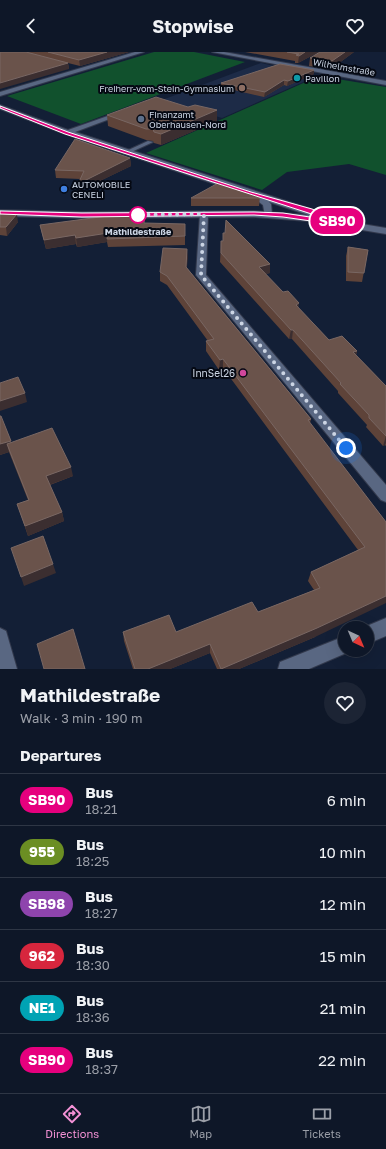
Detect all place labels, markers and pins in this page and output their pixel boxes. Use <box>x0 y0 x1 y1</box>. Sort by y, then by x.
marker: Pavillon <box>292 73 302 83</box>
place label: Pavillon <box>305 73 340 84</box>
place label: Freiherr-vom-Stein-Gymnasium <box>99 83 234 94</box>
marker: Freiherr-vom-Stein-Gymnasium <box>237 83 247 93</box>
place label: Finanzamt Oberhausen-Nord <box>149 109 226 130</box>
marker: Finanzamt Oberhausen-Nord <box>136 114 146 124</box>
place label: AUTOMOBILE CENELI <box>72 179 130 200</box>
marker: AUTOMOBILE CENELI <box>59 184 69 194</box>
marker: Mathildestraße <box>129 206 147 224</box>
place label: Mathildestraße <box>105 226 172 237</box>
place label: InnSel26 <box>192 367 235 379</box>
marker: InnSel26 <box>238 368 248 378</box>

